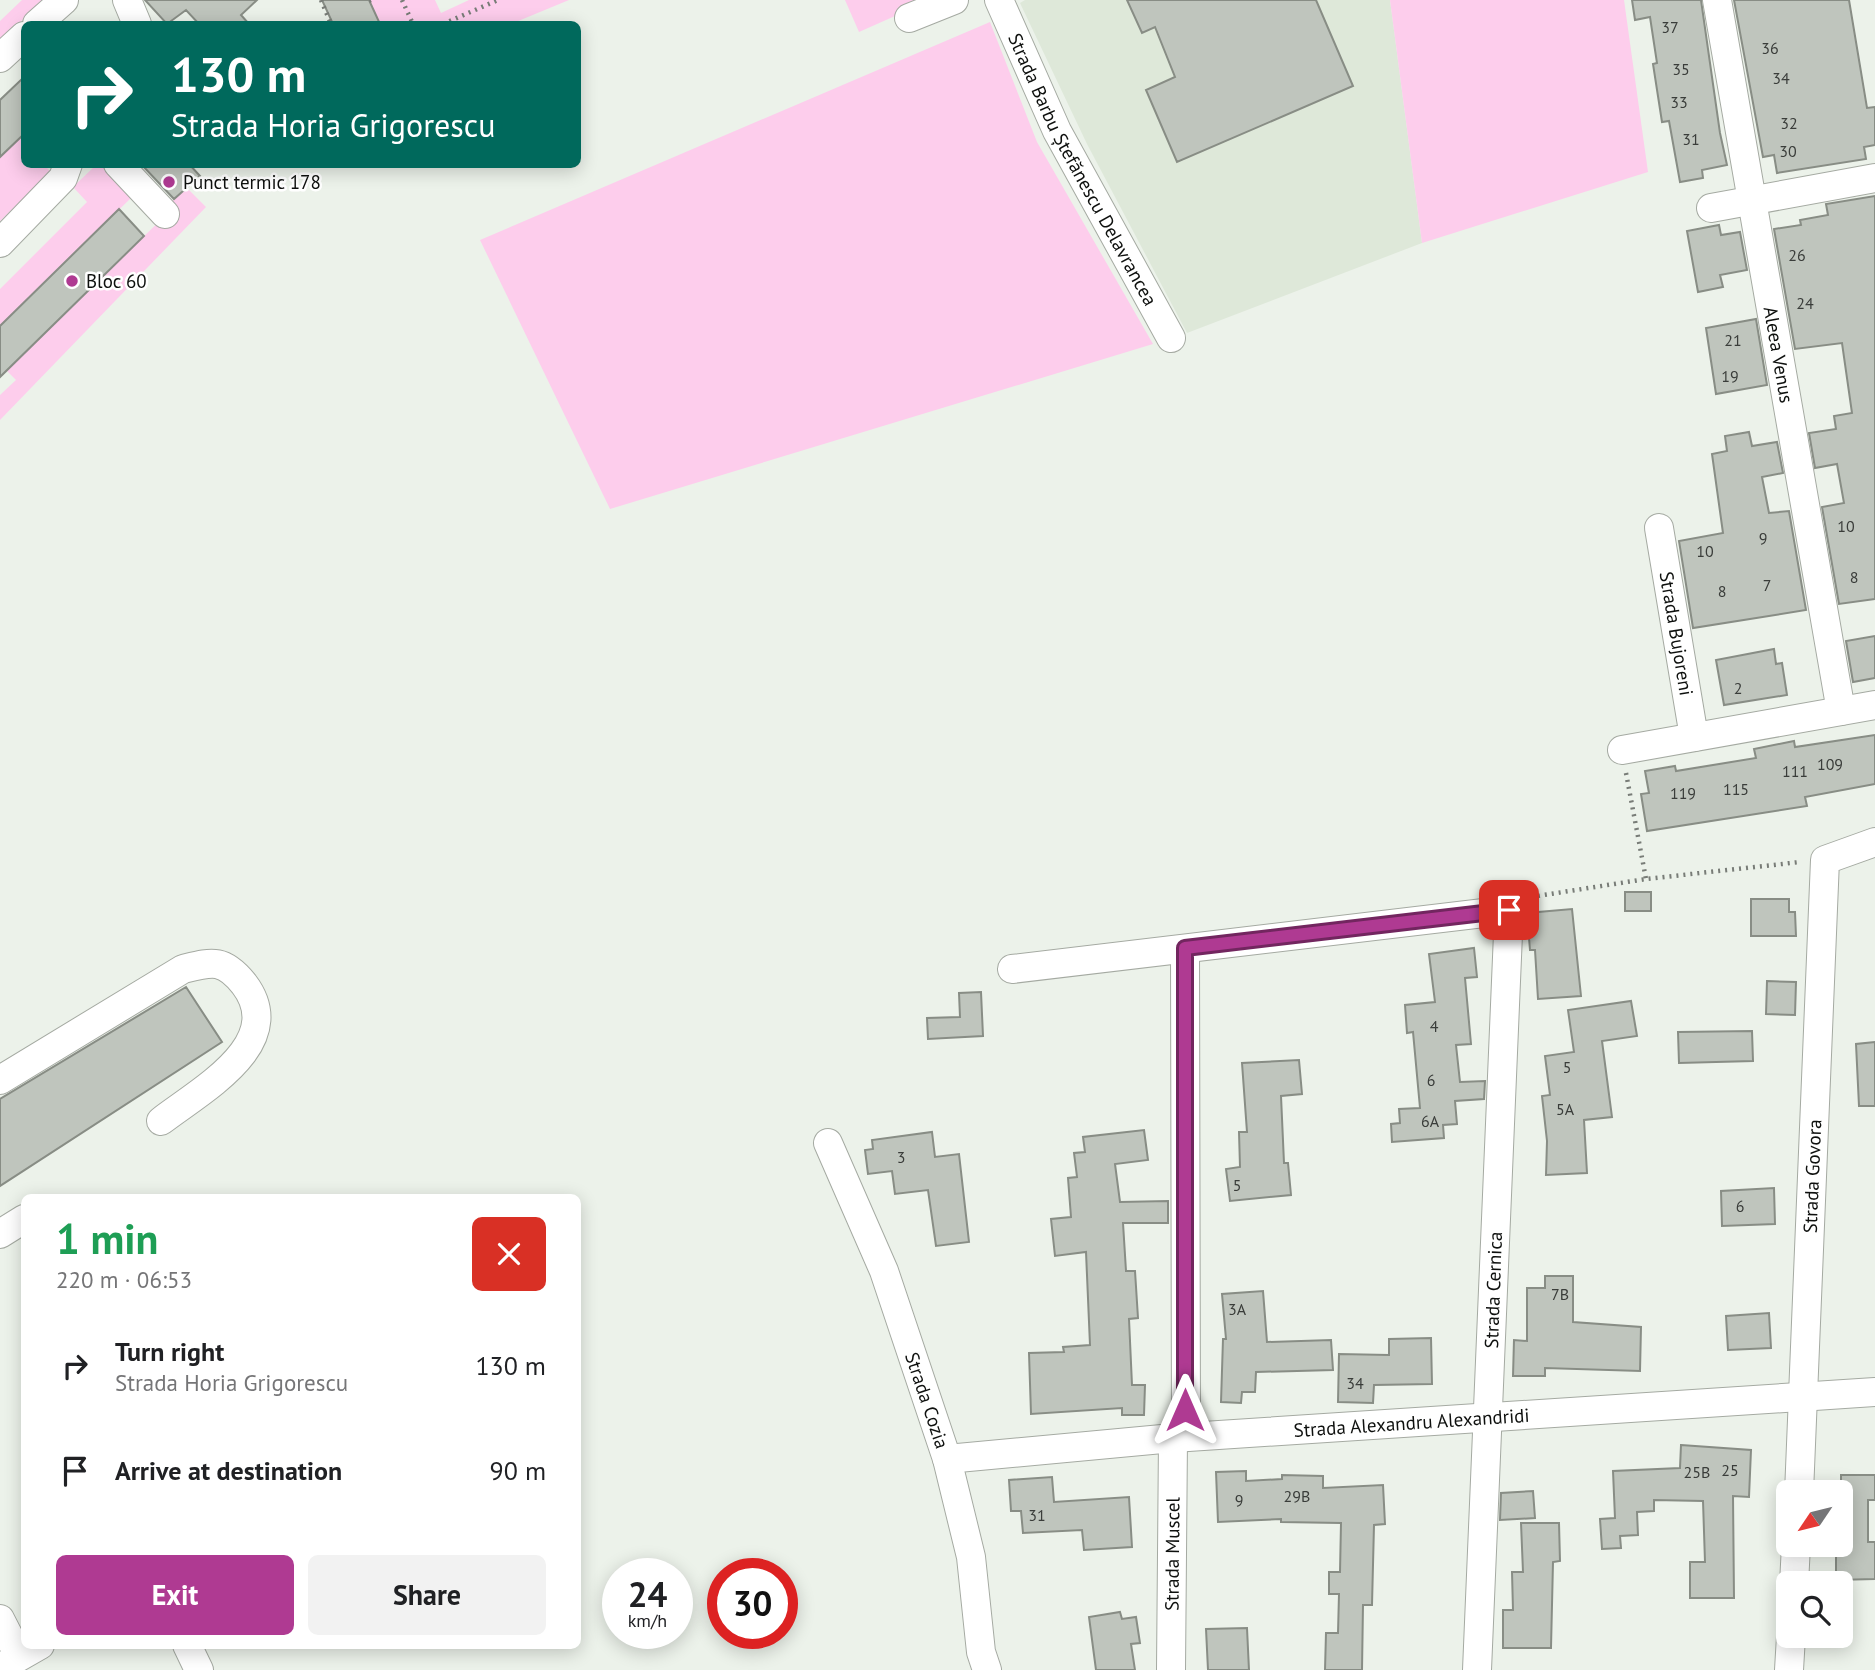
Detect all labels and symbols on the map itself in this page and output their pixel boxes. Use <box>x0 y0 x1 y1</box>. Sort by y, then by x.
house number: 37 <box>1661 17 1679 37</box>
street label: Strada Barbu Ștefănescu Delavrancea <box>1003 29 1163 310</box>
house number: 36 <box>1761 38 1779 58</box>
house number: 35 <box>1672 59 1690 79</box>
house number: 34 <box>1772 68 1790 88</box>
house number: 33 <box>1670 92 1688 112</box>
house number: 32 <box>1780 113 1798 133</box>
house number: 31 <box>1682 129 1700 149</box>
house number: 30 <box>1779 141 1797 161</box>
place label: Punct termic 178 <box>183 170 321 194</box>
marker: Punct termic 178 <box>161 174 177 190</box>
house number: 26 <box>1788 245 1806 265</box>
place label: Bloc 60 <box>86 269 147 293</box>
marker: Bloc 60 <box>64 273 80 289</box>
house number: 24 <box>1796 293 1814 313</box>
street label: Aleea Venus <box>1759 304 1799 405</box>
house number: 21 <box>1724 330 1742 350</box>
house number: 19 <box>1721 366 1739 386</box>
house number: 10 <box>1837 516 1855 536</box>
house number: 9 <box>1759 528 1767 548</box>
house number: 10 <box>1696 541 1714 561</box>
house number: 8 <box>1850 567 1858 587</box>
street label: Strada Bujoreni <box>1654 570 1699 697</box>
house number: 7 <box>1763 575 1771 595</box>
house number: 8 <box>1718 581 1726 601</box>
house number: 2 <box>1734 678 1742 698</box>
house number: 109 <box>1817 754 1843 774</box>
house number: 111 <box>1782 761 1808 781</box>
house number: 115 <box>1723 779 1749 799</box>
house number: 119 <box>1670 783 1696 803</box>
pin <box>1479 880 1539 940</box>
house number: 4 <box>1430 1016 1439 1036</box>
house number: 5 <box>1563 1057 1571 1077</box>
house number: 6 <box>1427 1070 1435 1090</box>
house number: 5A <box>1556 1099 1575 1119</box>
house number: 6A <box>1421 1111 1440 1131</box>
street label: Strada Govora <box>1798 1119 1826 1234</box>
house number: 3 <box>897 1147 905 1167</box>
house number: 5 <box>1233 1175 1241 1195</box>
house number: 6 <box>1736 1196 1744 1216</box>
street label: Strada Cernica <box>1479 1231 1507 1349</box>
house number: 7B <box>1551 1284 1569 1304</box>
house number: 3A <box>1228 1299 1247 1319</box>
street label: Strada Cozia <box>900 1349 955 1452</box>
position arrow <box>1148 1373 1222 1447</box>
house number: 34 <box>1346 1373 1364 1393</box>
street label: Strada Alexandru Alexandridi <box>1293 1403 1530 1442</box>
house number: 25 <box>1721 1460 1739 1480</box>
house number: 25B <box>1684 1462 1710 1482</box>
north arrow <box>1776 1480 1853 1558</box>
house number: 29B <box>1284 1486 1310 1506</box>
house number: 9 <box>1235 1490 1243 1510</box>
street label: Strada Muscel <box>1160 1497 1184 1611</box>
house number: 31 <box>1028 1505 1046 1525</box>
speed limit sign: 30 <box>707 1558 798 1649</box>

